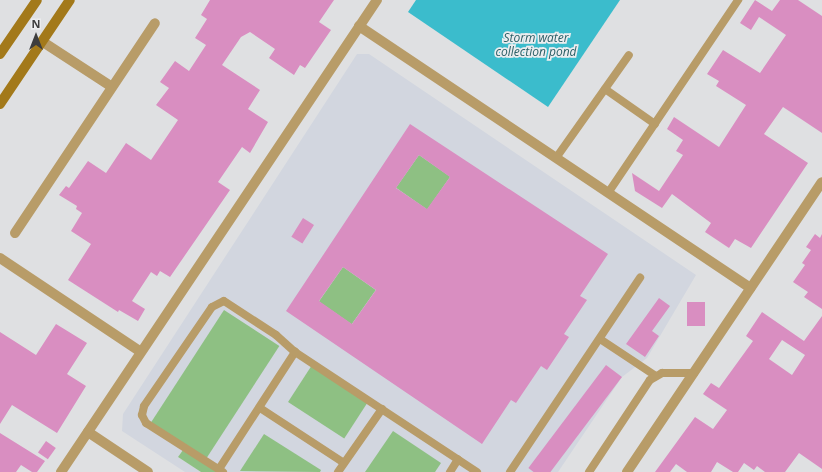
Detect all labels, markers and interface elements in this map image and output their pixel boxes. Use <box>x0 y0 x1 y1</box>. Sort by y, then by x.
north arrow <box>16 16 56 56</box>
text: N <box>32 16 40 31</box>
water label: Storm water collection pond <box>496 31 576 59</box>

